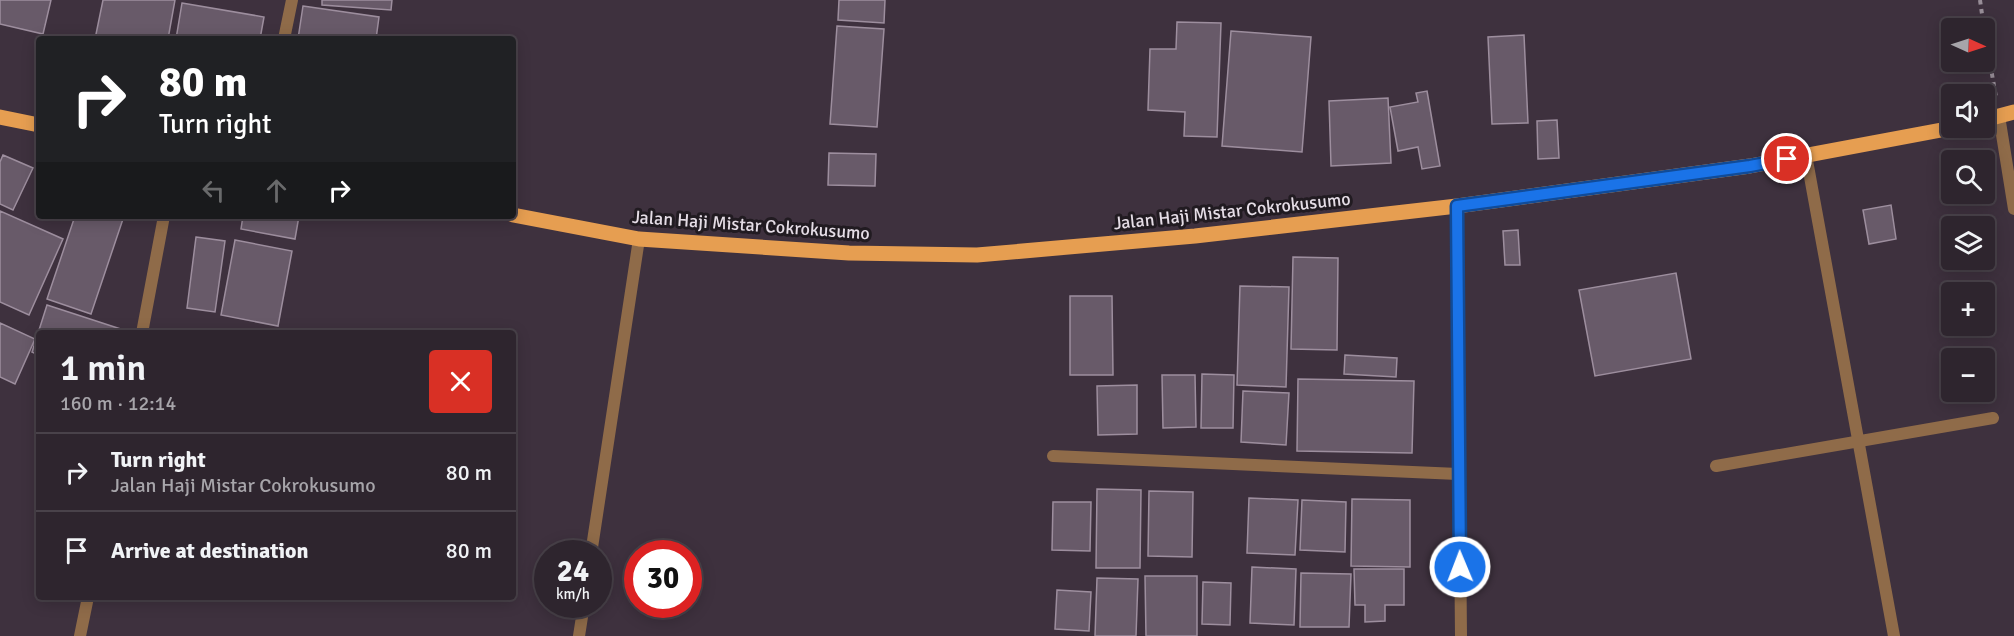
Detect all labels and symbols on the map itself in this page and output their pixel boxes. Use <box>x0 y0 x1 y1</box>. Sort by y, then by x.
north arrow <box>1941 18 1995 72</box>
pin <box>1761 133 1812 184</box>
street label: Jalan Haji Mistar Cokrokusumo <box>1112 188 1352 234</box>
street label: Jalan Haji Mistar Cokrokusumo <box>631 206 871 244</box>
position arrow <box>1428 535 1492 599</box>
speed limit sign: 30 <box>624 540 702 618</box>

